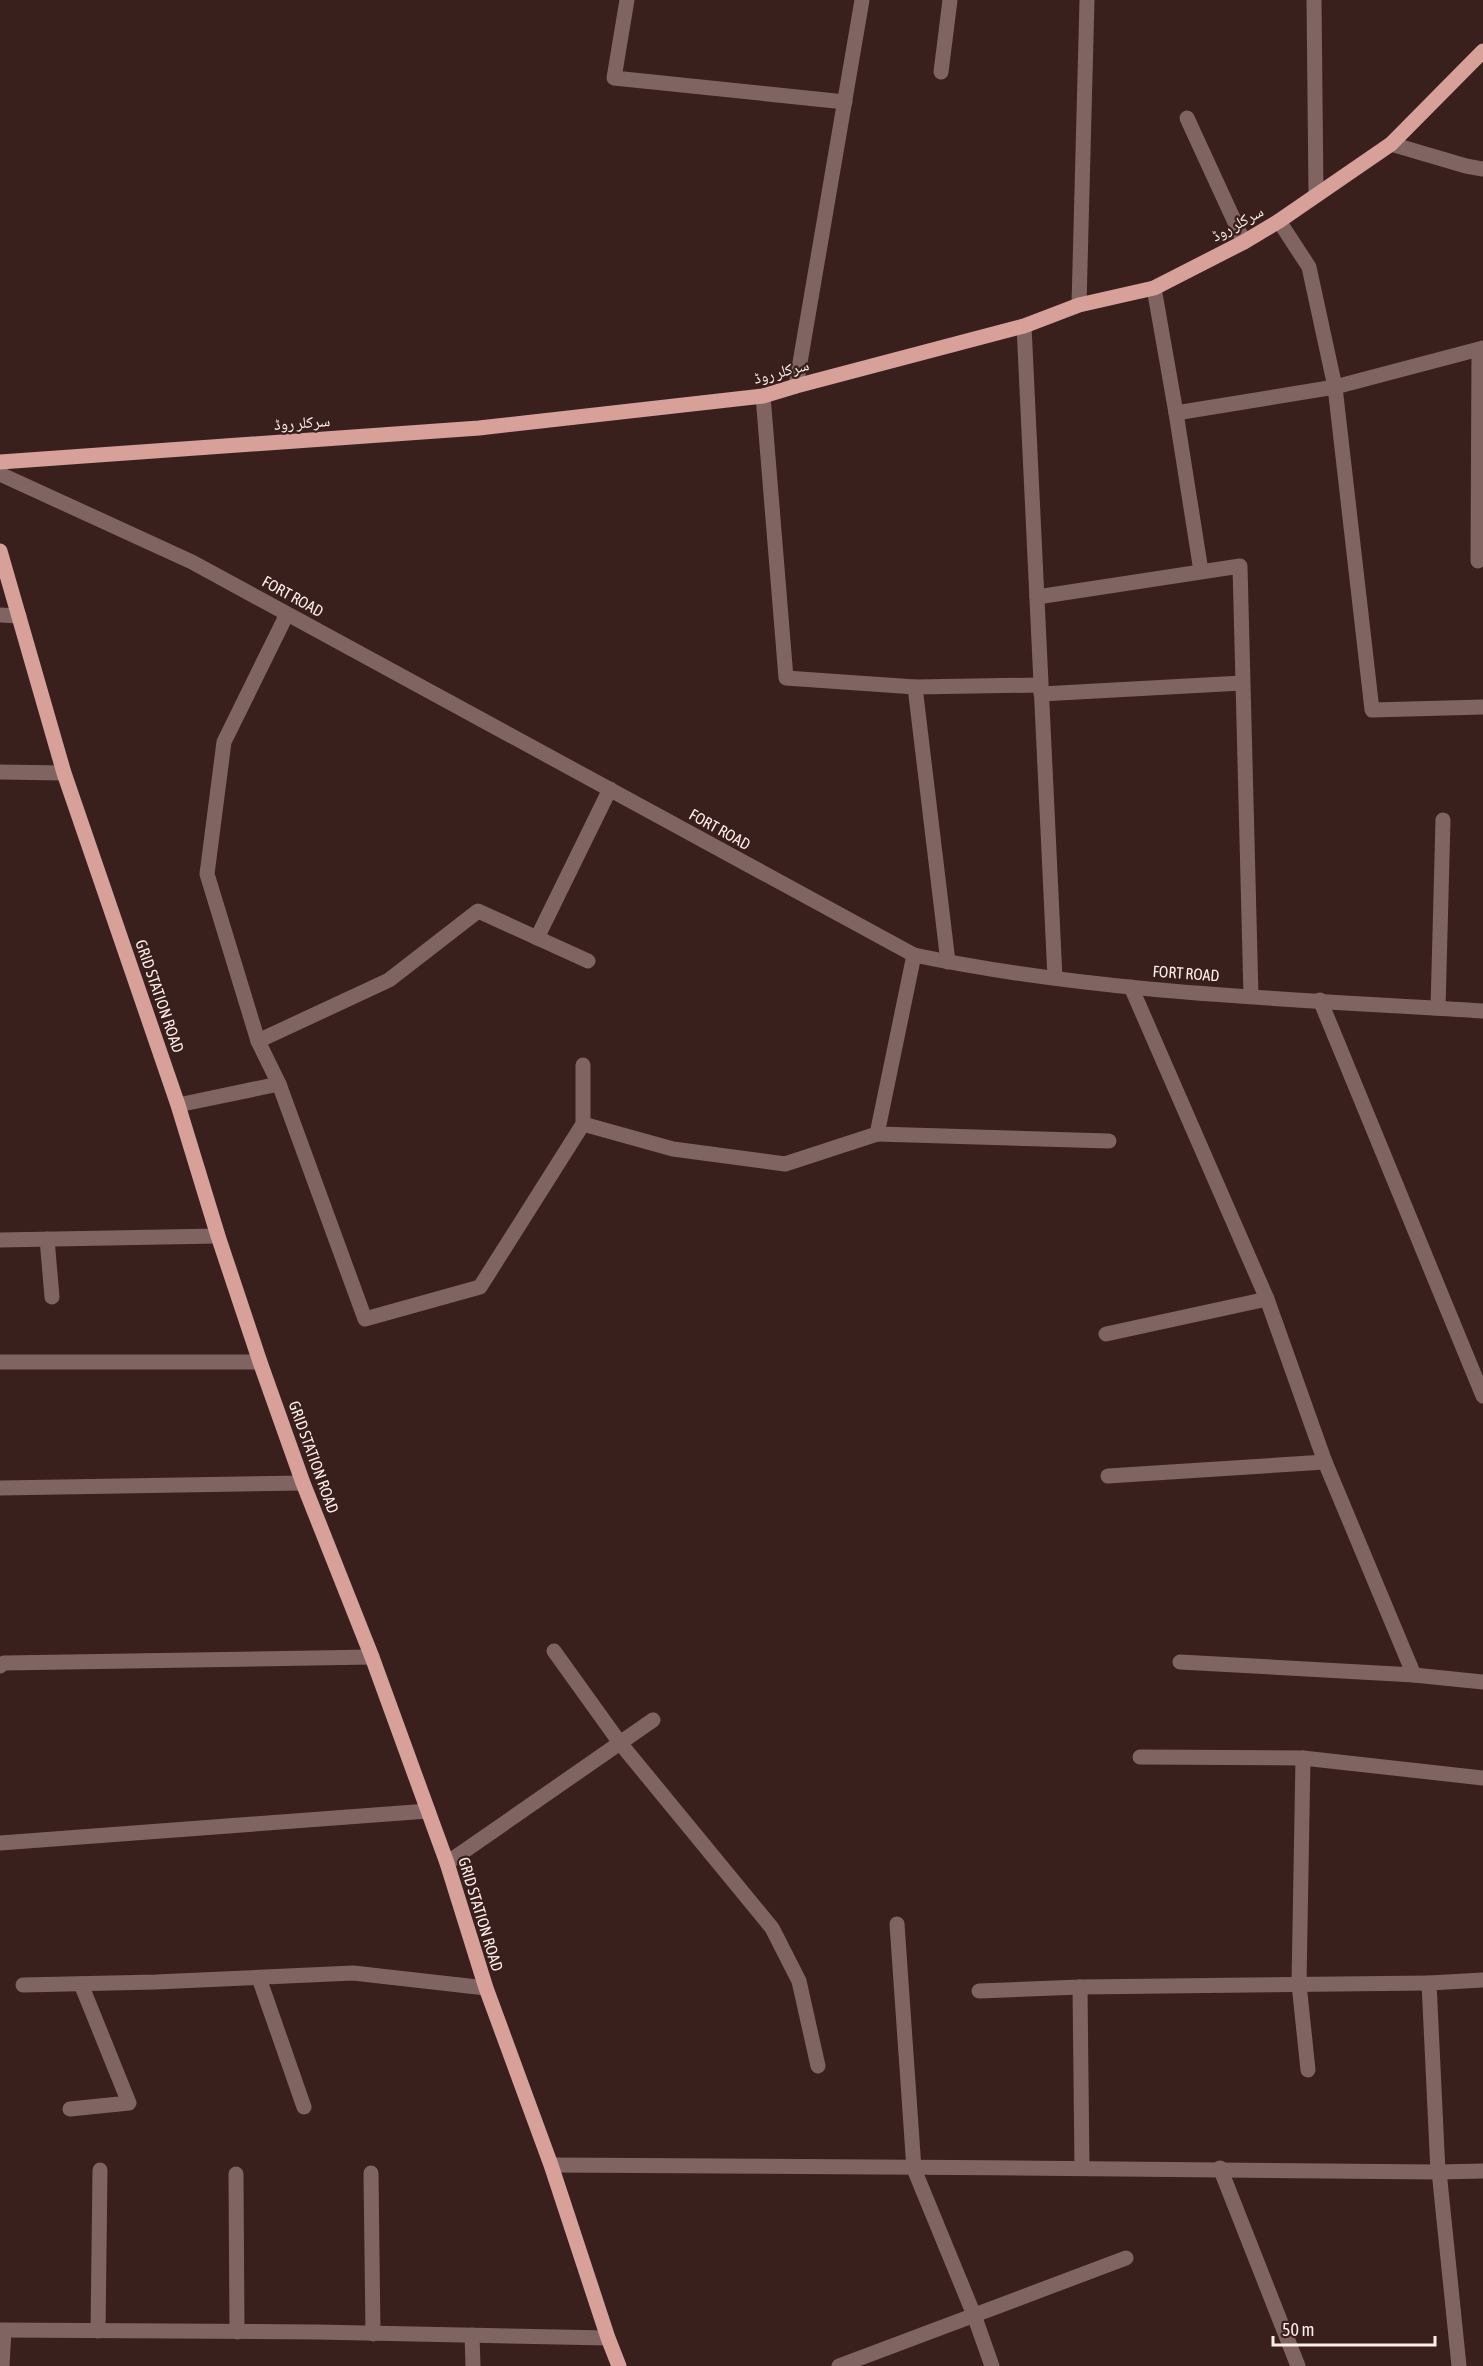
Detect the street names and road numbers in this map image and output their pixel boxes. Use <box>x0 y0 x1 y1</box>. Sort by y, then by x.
street label: سرکلر روڈ <box>1208 201 1267 245</box>
street label: سرکلر روڈ <box>751 355 811 388</box>
street label: سرکلر روڈ <box>273 411 331 434</box>
street label: FORT ROAD <box>259 572 327 620</box>
street label: FORT ROAD <box>686 805 754 853</box>
street label: GRID STATION ROAD <box>132 937 188 1055</box>
street label: FORT ROAD <box>1152 962 1220 984</box>
street label: GRID STATION ROAD <box>285 1398 343 1516</box>
street label: GRID STATION ROAD <box>455 1855 507 1973</box>

